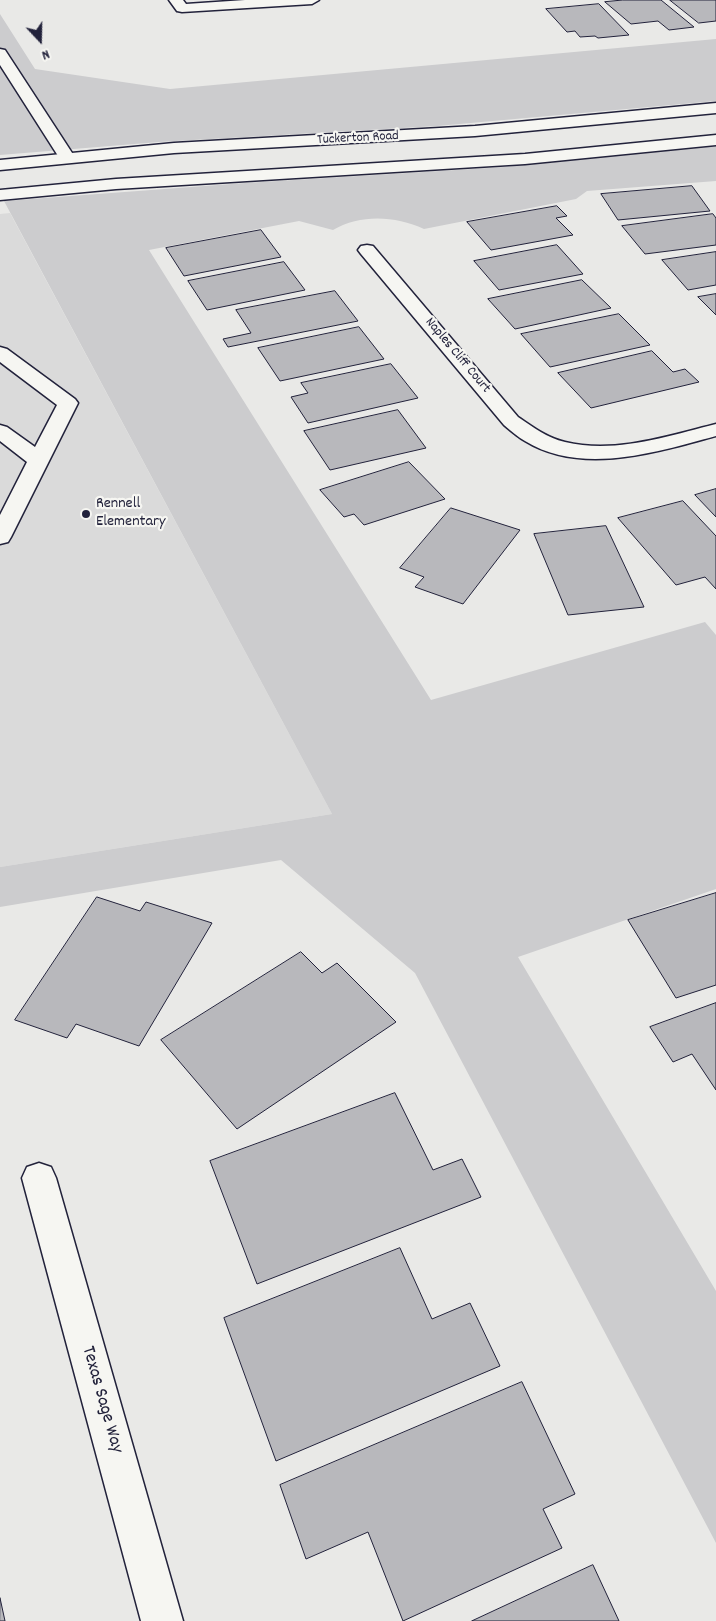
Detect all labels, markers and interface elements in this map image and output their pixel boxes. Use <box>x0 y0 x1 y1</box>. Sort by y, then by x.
north arrow <box>15 15 65 65</box>
text: N <box>39 43 52 65</box>
street label: Tuckerton Road <box>317 128 399 150</box>
street label: Naples Cliff Court <box>420 315 494 397</box>
place label: Rennell Elementary <box>96 495 165 533</box>
marker: Rennell Elementary <box>80 508 92 520</box>
street label: Texas Sage Way <box>75 1344 127 1456</box>

